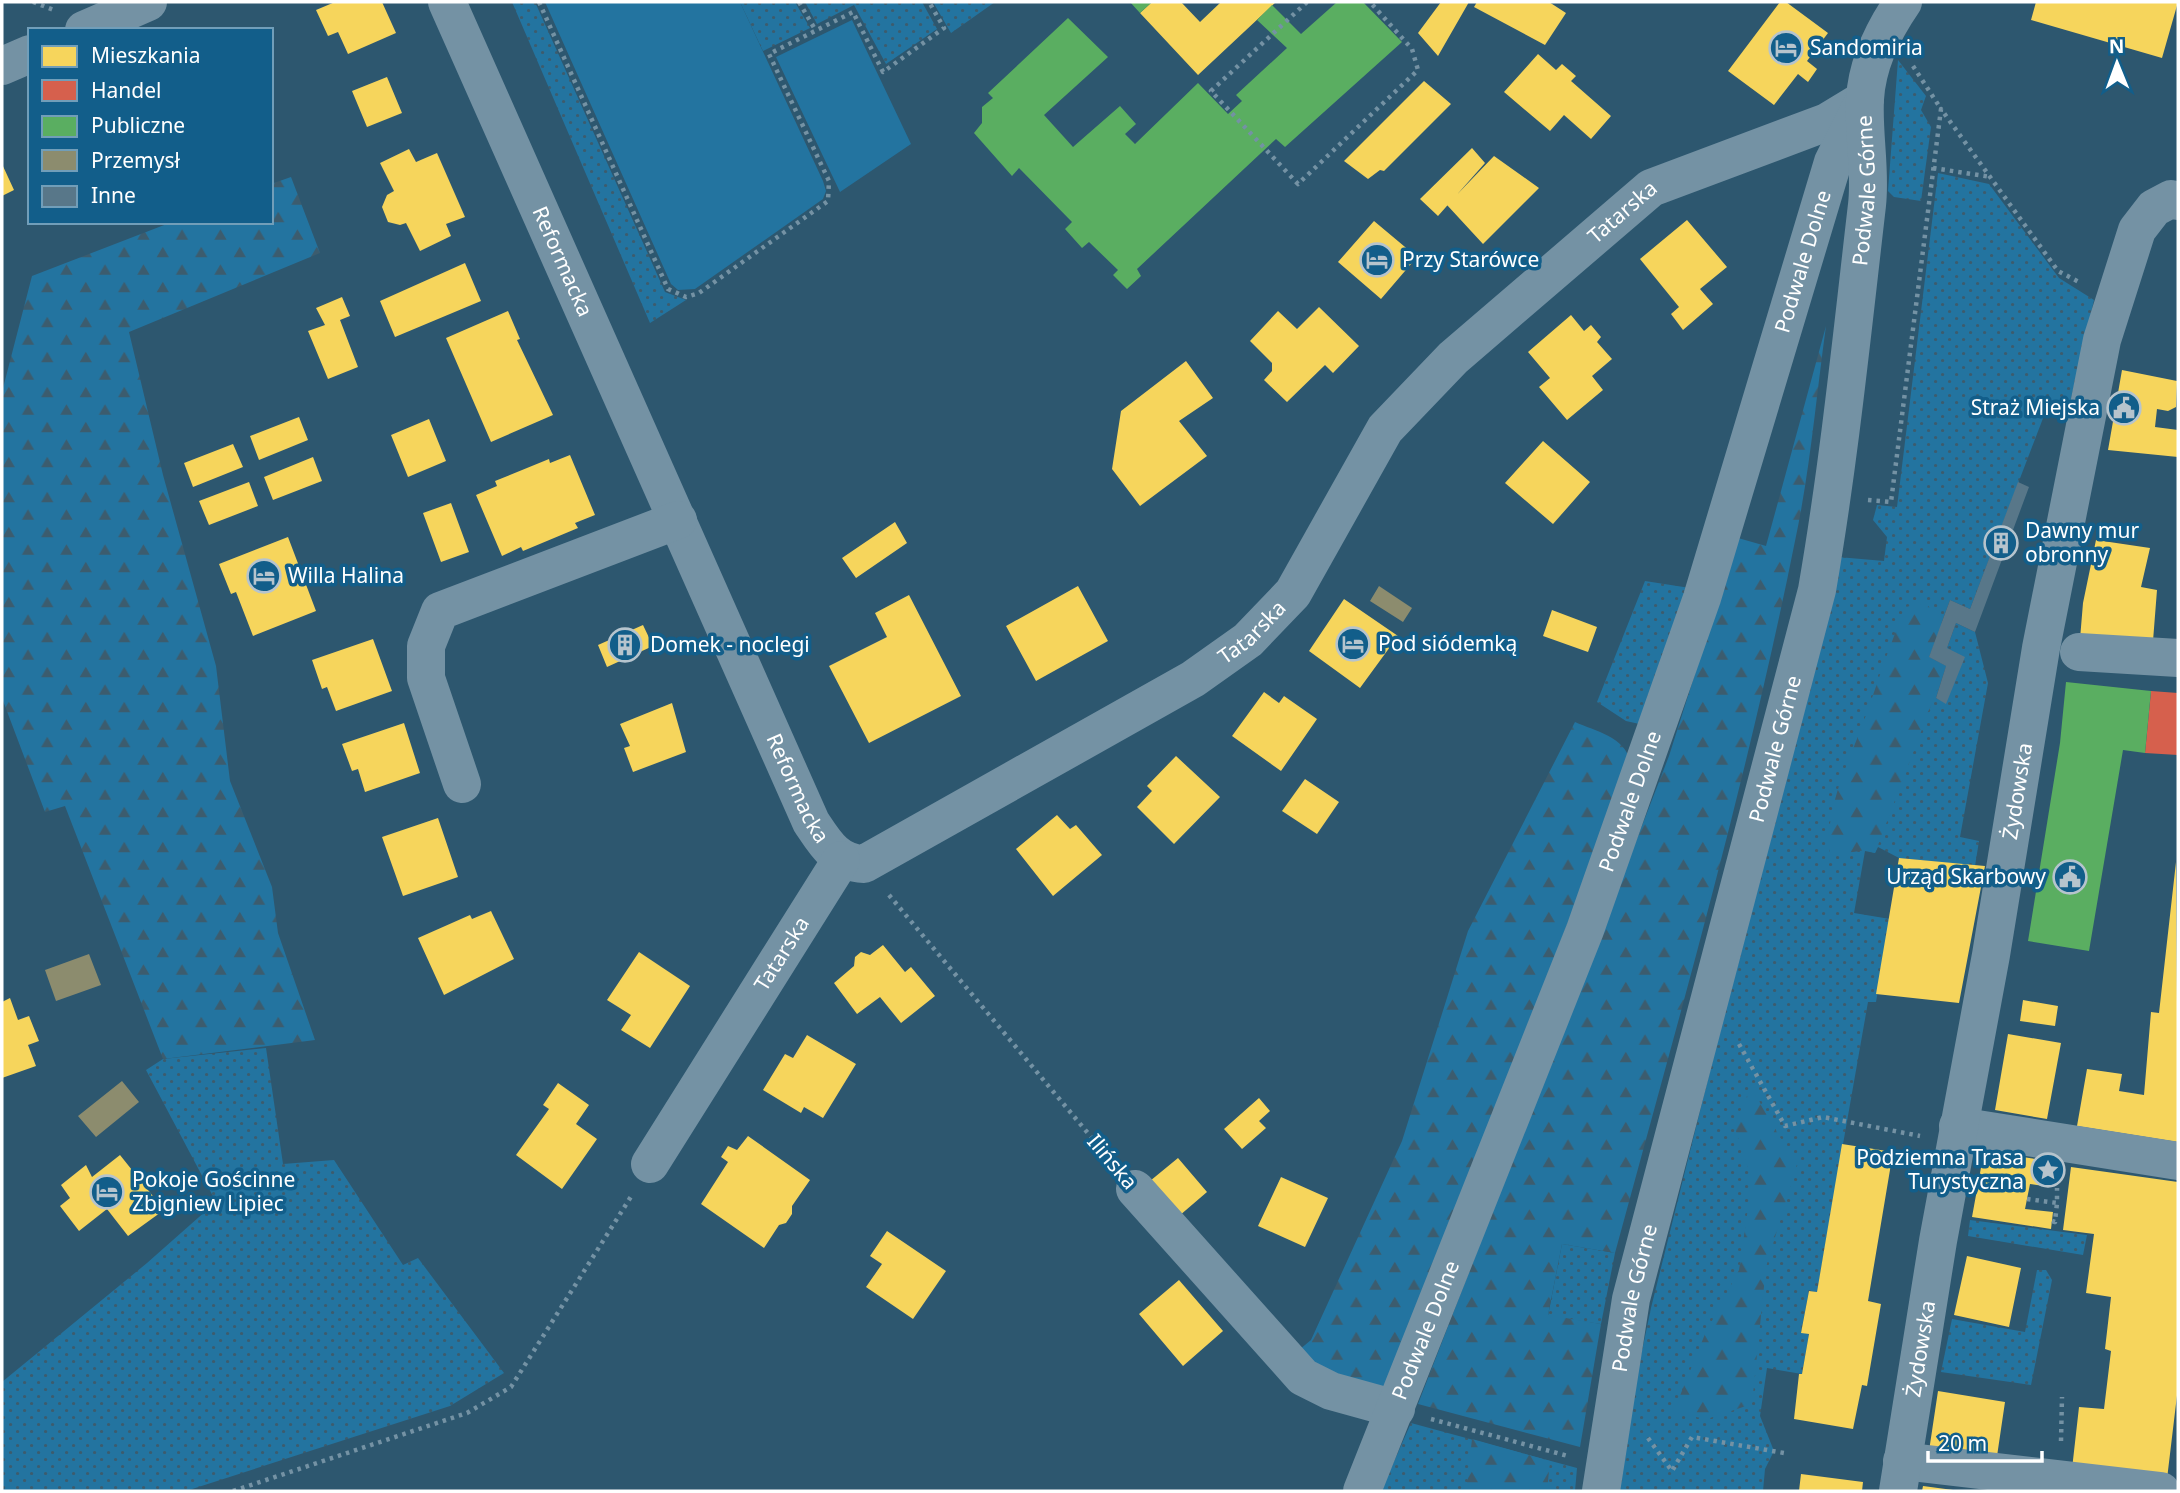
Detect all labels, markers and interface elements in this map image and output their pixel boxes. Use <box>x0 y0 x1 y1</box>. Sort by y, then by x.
legend <box>28 28 273 224</box>
north arrow <box>2082 28 2152 98</box>
hotel icon: Sandomiria <box>1767 29 1805 67</box>
place label: Sandomiria <box>1810 33 1923 61</box>
text: N <box>2109 33 2125 59</box>
text: Mieszkania <box>91 41 200 69</box>
text: Handel <box>91 76 162 104</box>
text: Publiczne <box>91 111 185 139</box>
street label: Podwale Górne <box>1845 115 1881 267</box>
text: Przemysł <box>91 146 180 174</box>
street label: Tatarska <box>1581 174 1663 249</box>
text: Inne <box>91 181 136 209</box>
street label: Podwale Dolne <box>1767 187 1837 336</box>
street label: Reformacka <box>526 202 600 321</box>
hotel icon: Przy Starówce <box>1358 241 1396 279</box>
place label: Przy Starówce <box>1402 245 1539 273</box>
public building icon: Straż Miejska <box>2105 389 2143 427</box>
place label: Straż Miejska <box>1971 393 2100 421</box>
place label: Dawny mur obronny <box>2025 516 2139 568</box>
building icon: Dawny mur obronny <box>1982 524 2020 562</box>
hotel icon: Willa Halina <box>245 557 283 595</box>
place label: Willa Halina <box>288 561 404 589</box>
street label: Tatarska <box>1212 594 1292 670</box>
hotel icon: Pod siódemką <box>1334 625 1372 663</box>
building icon: Domek - noclegi <box>606 626 644 664</box>
place label: Pod siódemką <box>1378 629 1517 657</box>
place label: Domek - noclegi <box>650 630 810 658</box>
street label: Podwale Górne <box>1742 672 1807 825</box>
street label: Podwale Dolne <box>1592 727 1667 875</box>
street label: Reformacka <box>760 729 836 848</box>
street label: Żydowska <box>1995 741 2038 841</box>
public building icon: Urząd Skarbowy <box>2051 858 2089 896</box>
place label: Urząd Skarbowy <box>1886 862 2046 890</box>
street label: Tatarska <box>747 911 815 996</box>
street label: Ilińska <box>1081 1128 1144 1195</box>
place label: Podziemna Trasa Turystyczna <box>1856 1143 2024 1195</box>
place icon: Podziemna Trasa Turystyczna <box>2029 1151 2067 1189</box>
place label: Pokoje Gościnne Zbigniew Lipiec <box>132 1165 295 1217</box>
hotel icon: Pokoje Gościnne Zbigniew Lipiec <box>88 1173 126 1211</box>
street label: Podwale Górne <box>1605 1221 1663 1374</box>
street label: Podwale Dolne <box>1385 1256 1465 1404</box>
street label: Żydowska <box>1898 1298 1941 1399</box>
scale bar <box>1928 1420 2042 1464</box>
text: 20 m <box>1938 1429 1987 1457</box>

